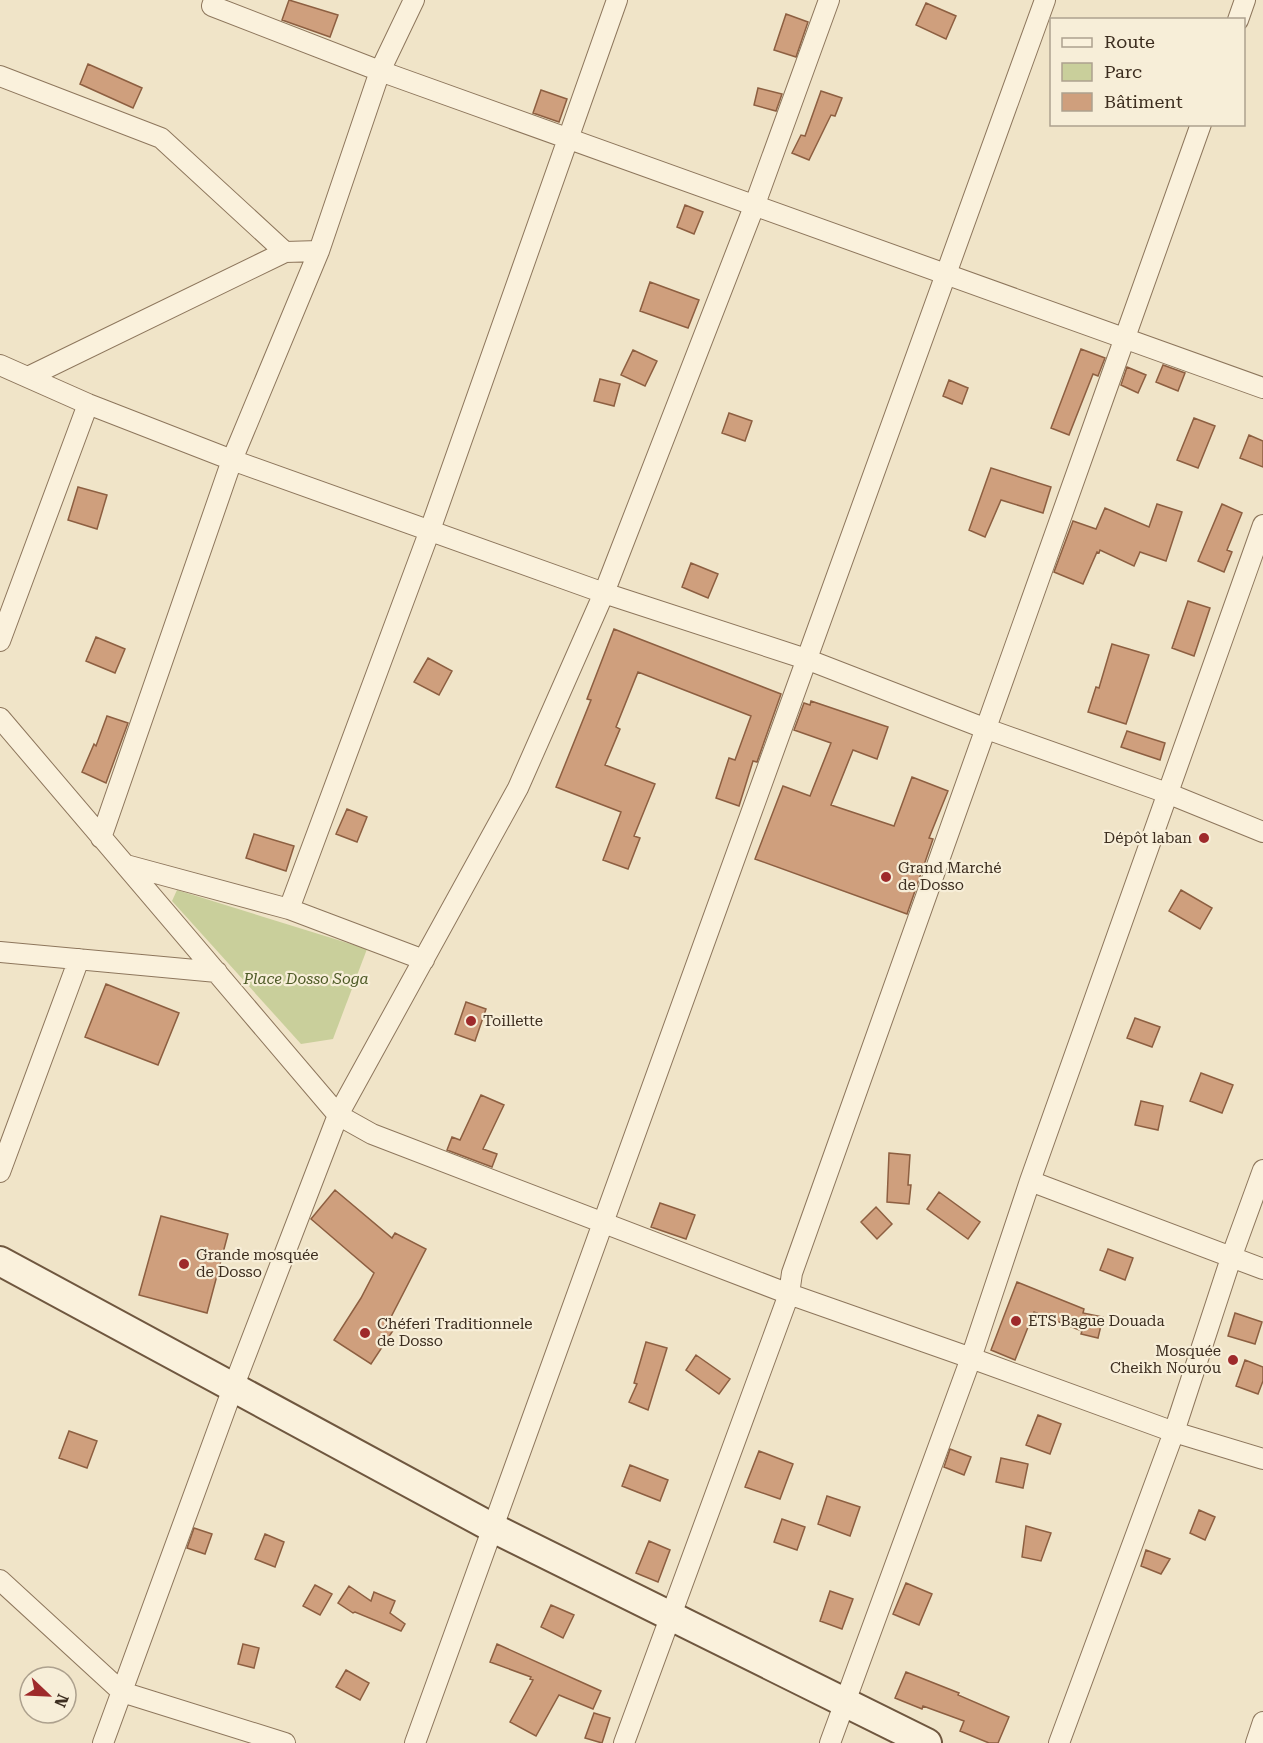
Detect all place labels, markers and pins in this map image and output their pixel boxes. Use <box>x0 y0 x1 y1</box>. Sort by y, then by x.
place label: Dépôt laban <box>1104 829 1192 847</box>
marker: Dépôt laban <box>1197 831 1211 845</box>
place label: Grand Marché de Dosso <box>898 859 1002 894</box>
marker: Grand Marché de Dosso <box>879 870 893 884</box>
place label: Toillette <box>483 1012 543 1030</box>
marker: Toillette <box>464 1014 478 1028</box>
place label: Grande mosquée de Dosso <box>196 1246 319 1281</box>
marker: Grande mosquée de Dosso <box>177 1257 191 1271</box>
place label: ETS Bague Douada <box>1028 1312 1165 1330</box>
marker: ETS Bague Douada <box>1009 1314 1023 1328</box>
place label: Chéferi Traditionnele de Dosso <box>377 1315 533 1350</box>
marker: Chéferi Traditionnele de Dosso <box>358 1326 372 1340</box>
place label: Mosquée Cheikh Nourou <box>1110 1342 1222 1377</box>
marker: Mosquée Cheikh Nourou <box>1226 1353 1240 1367</box>

